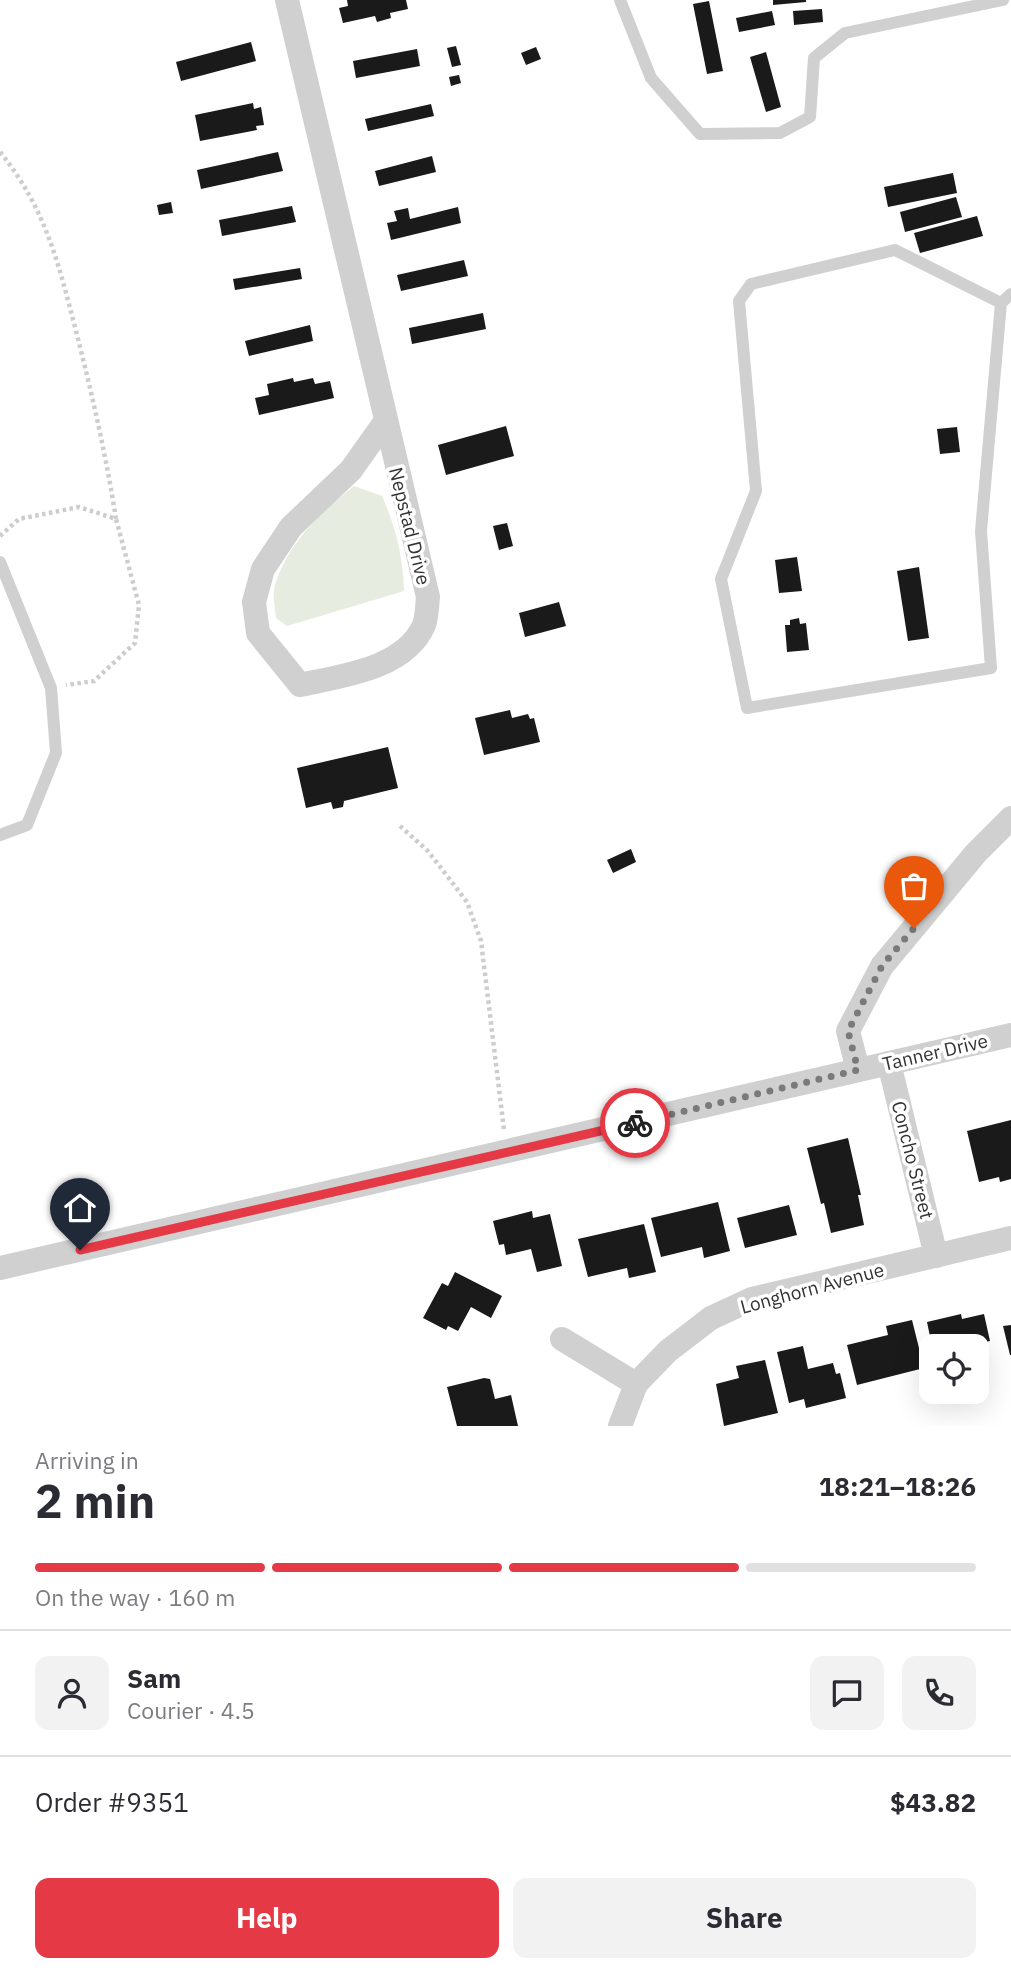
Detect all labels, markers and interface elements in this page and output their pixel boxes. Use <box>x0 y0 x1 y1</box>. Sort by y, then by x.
street label: Nepstad Drive <box>384 465 436 587</box>
pin <box>884 856 944 928</box>
icon: bag <box>895 867 933 905</box>
street label: Tanner Drive <box>880 1028 990 1076</box>
courier <box>600 1088 670 1158</box>
street label: Concho Street <box>887 1098 939 1222</box>
icon: bike <box>616 1104 654 1142</box>
pin <box>50 1178 110 1250</box>
icon: home <box>61 1189 99 1227</box>
street label: Longhorn Avenue <box>737 1257 887 1319</box>
map controls <box>919 1334 989 1404</box>
button: locate <box>919 1334 989 1404</box>
text: Arriving in <box>35 1445 139 1475</box>
text: 18:21–18:26 <box>819 1469 976 1503</box>
text: 2 min <box>35 1471 155 1531</box>
text: On the way · 160 m <box>35 1582 235 1612</box>
button: person <box>35 1656 109 1730</box>
button: chat <box>810 1656 884 1730</box>
button: phone <box>902 1656 976 1730</box>
text: Sam <box>127 1661 181 1695</box>
text: Courier · 4.5 <box>127 1695 255 1725</box>
text: Order #9351 <box>35 1785 189 1819</box>
text: $43.82 <box>890 1785 976 1819</box>
button: Help <box>35 1878 499 1958</box>
button: Share <box>513 1878 976 1958</box>

